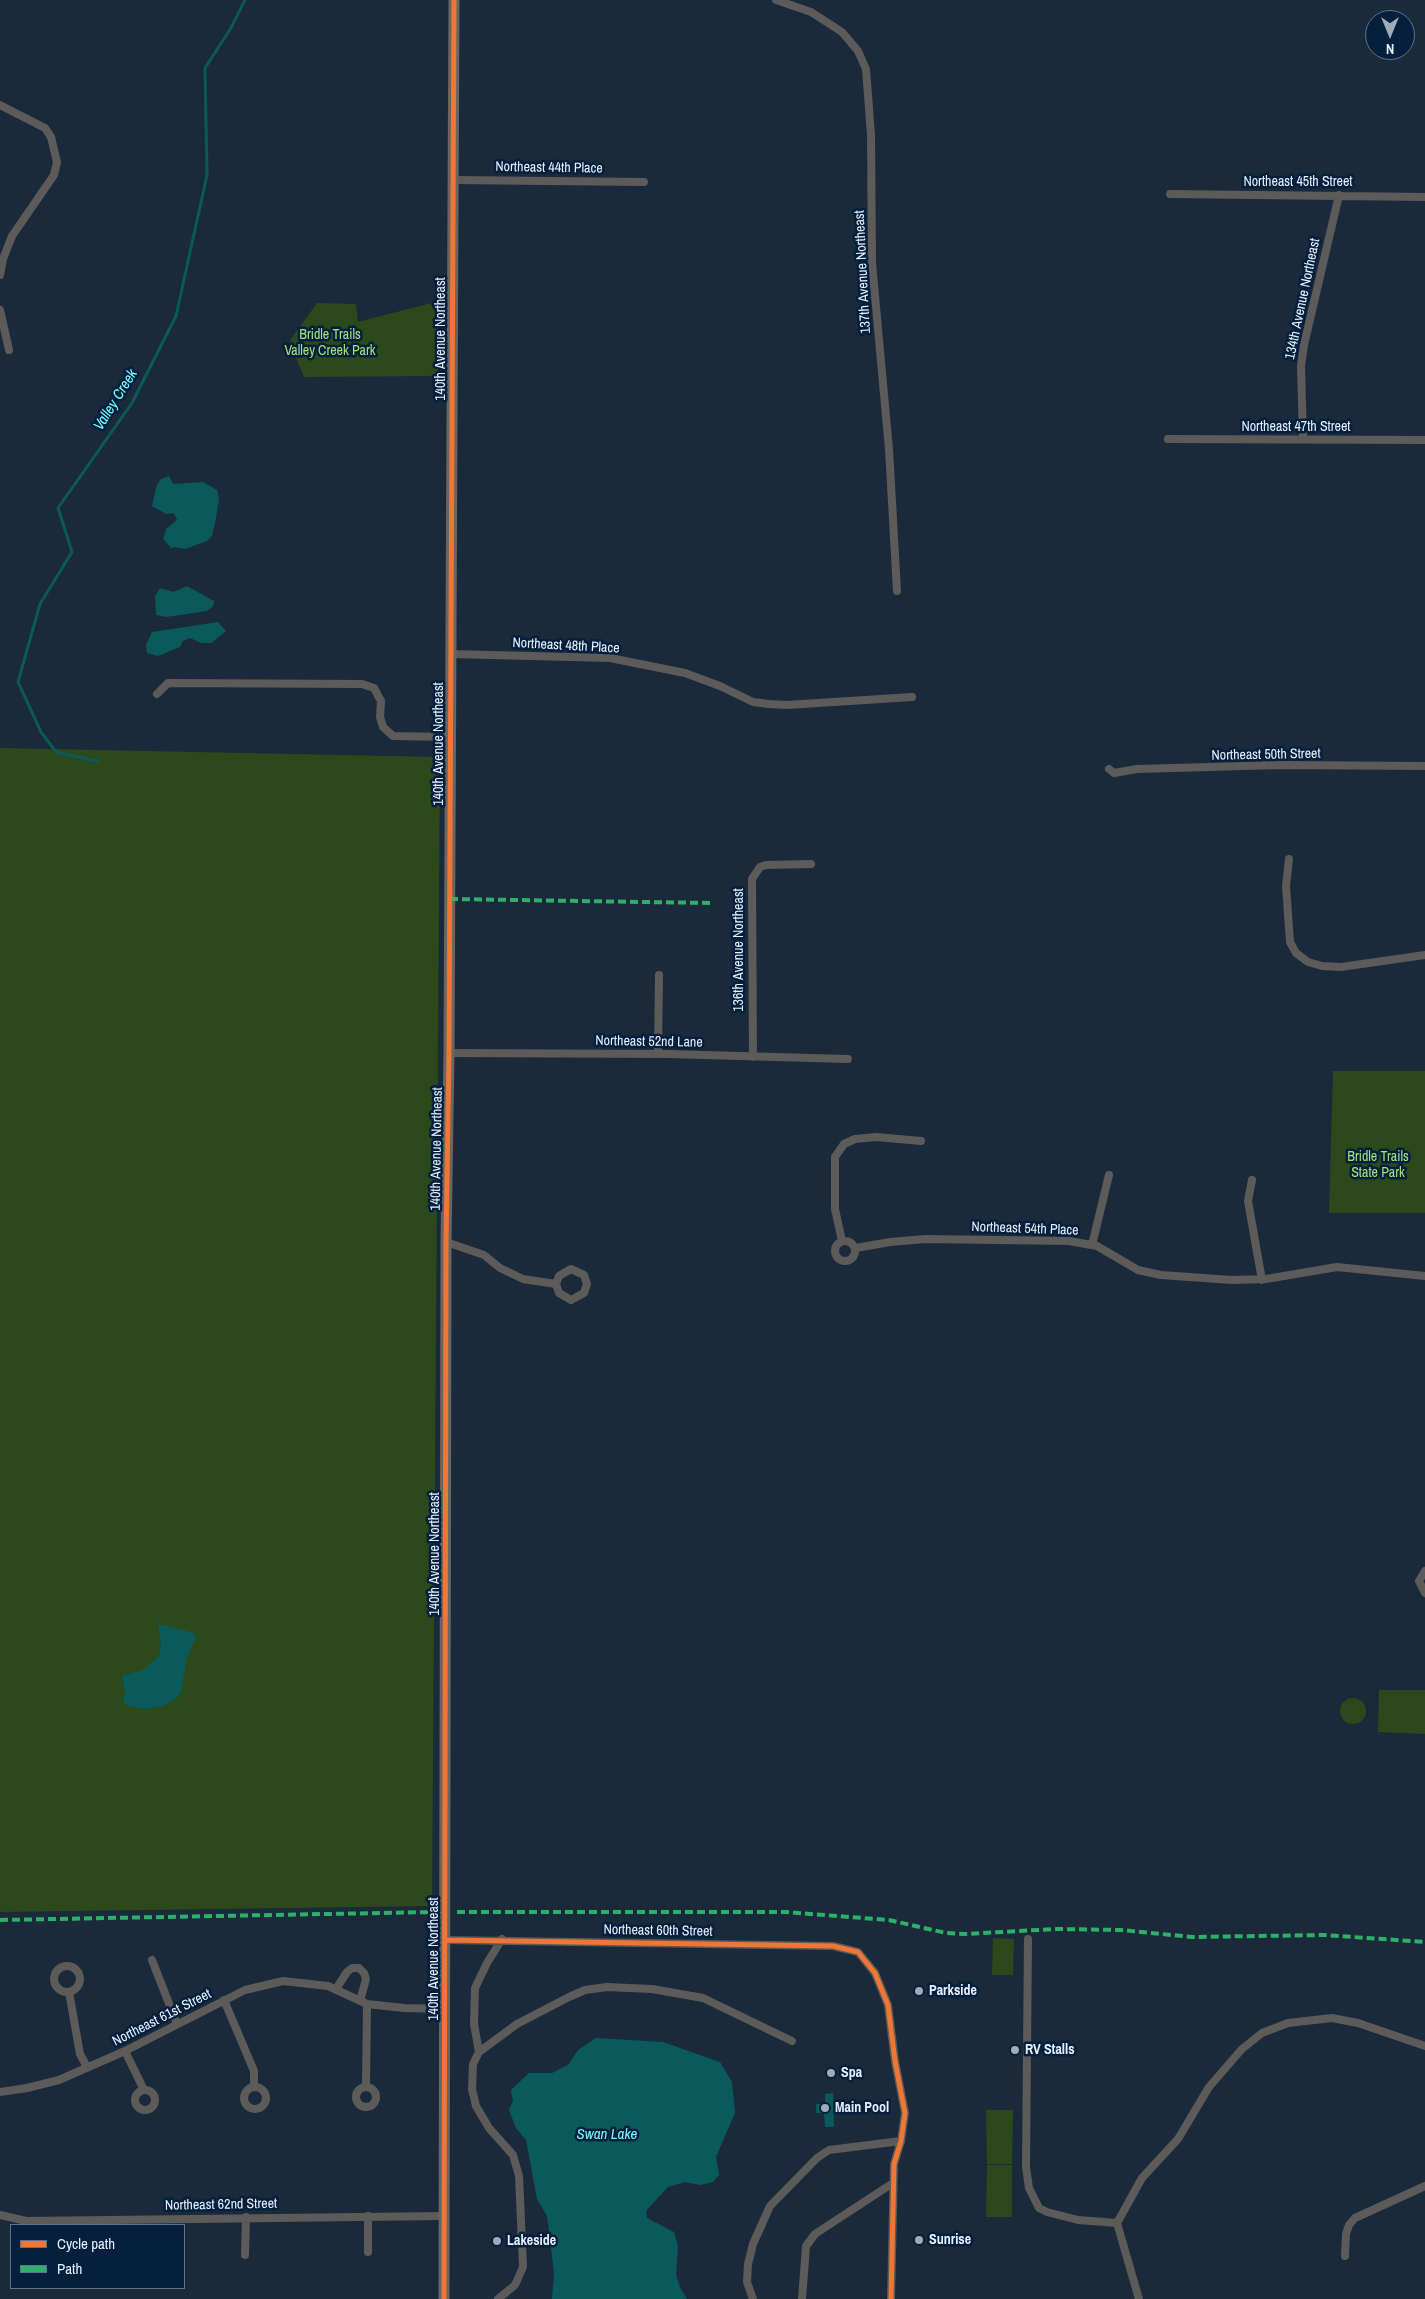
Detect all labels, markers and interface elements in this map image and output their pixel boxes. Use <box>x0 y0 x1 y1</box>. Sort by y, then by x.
north arrow <box>1365 10 1415 60</box>
text: N <box>1386 40 1394 58</box>
street label: Northeast 44th Place <box>495 159 603 177</box>
street label: Northeast 45th Street <box>1243 174 1353 190</box>
street label: 137th Avenue Northeast <box>851 210 875 334</box>
street label: 134th Avenue Northeast <box>1282 237 1324 361</box>
street label: 140th Avenue Northeast <box>433 277 449 401</box>
park label: Bridle Trails Valley Creek Park <box>284 327 376 360</box>
water label: Valley Creek <box>90 366 142 434</box>
street label: Northeast 47th Street <box>1241 419 1351 435</box>
street label: Northeast 48th Place <box>512 635 620 657</box>
street label: 140th Avenue Northeast <box>431 682 447 806</box>
street label: Northeast 50th Street <box>1211 746 1321 764</box>
street label: 136th Avenue Northeast <box>731 888 747 1012</box>
street label: Northeast 52nd Lane <box>595 1033 703 1051</box>
street label: 140th Avenue Northeast <box>428 1087 446 1211</box>
park label: Bridle Trails State Park <box>1347 1149 1409 1182</box>
street label: Northeast 54th Place <box>971 1219 1079 1239</box>
street label: 140th Avenue Northeast <box>427 1492 443 1616</box>
street label: 140th Avenue Northeast <box>426 1897 442 2021</box>
street label: Northeast 60th Street <box>603 1922 713 1940</box>
place label: Parkside <box>929 1983 977 1999</box>
marker: Parkside <box>913 1985 925 1997</box>
street label: Northeast 61st Street <box>110 1986 214 2050</box>
place label: RV Stalls <box>1025 2042 1075 2058</box>
marker: RV Stalls <box>1009 2044 1021 2056</box>
place label: Spa <box>841 2065 862 2081</box>
marker: Spa <box>825 2067 837 2079</box>
place label: Main Pool <box>835 2100 889 2116</box>
marker: Main Pool <box>819 2102 831 2114</box>
water label: Swan Lake <box>577 2126 637 2144</box>
street label: Northeast 62nd Street <box>165 2196 277 2214</box>
legend <box>10 2224 185 2289</box>
place label: Sunrise <box>929 2232 971 2248</box>
text: Cycle path <box>57 2233 115 2254</box>
place label: Lakeside <box>507 2233 556 2249</box>
marker: Sunrise <box>913 2234 925 2246</box>
marker: Lakeside <box>491 2235 503 2247</box>
text: Path <box>57 2258 82 2279</box>

